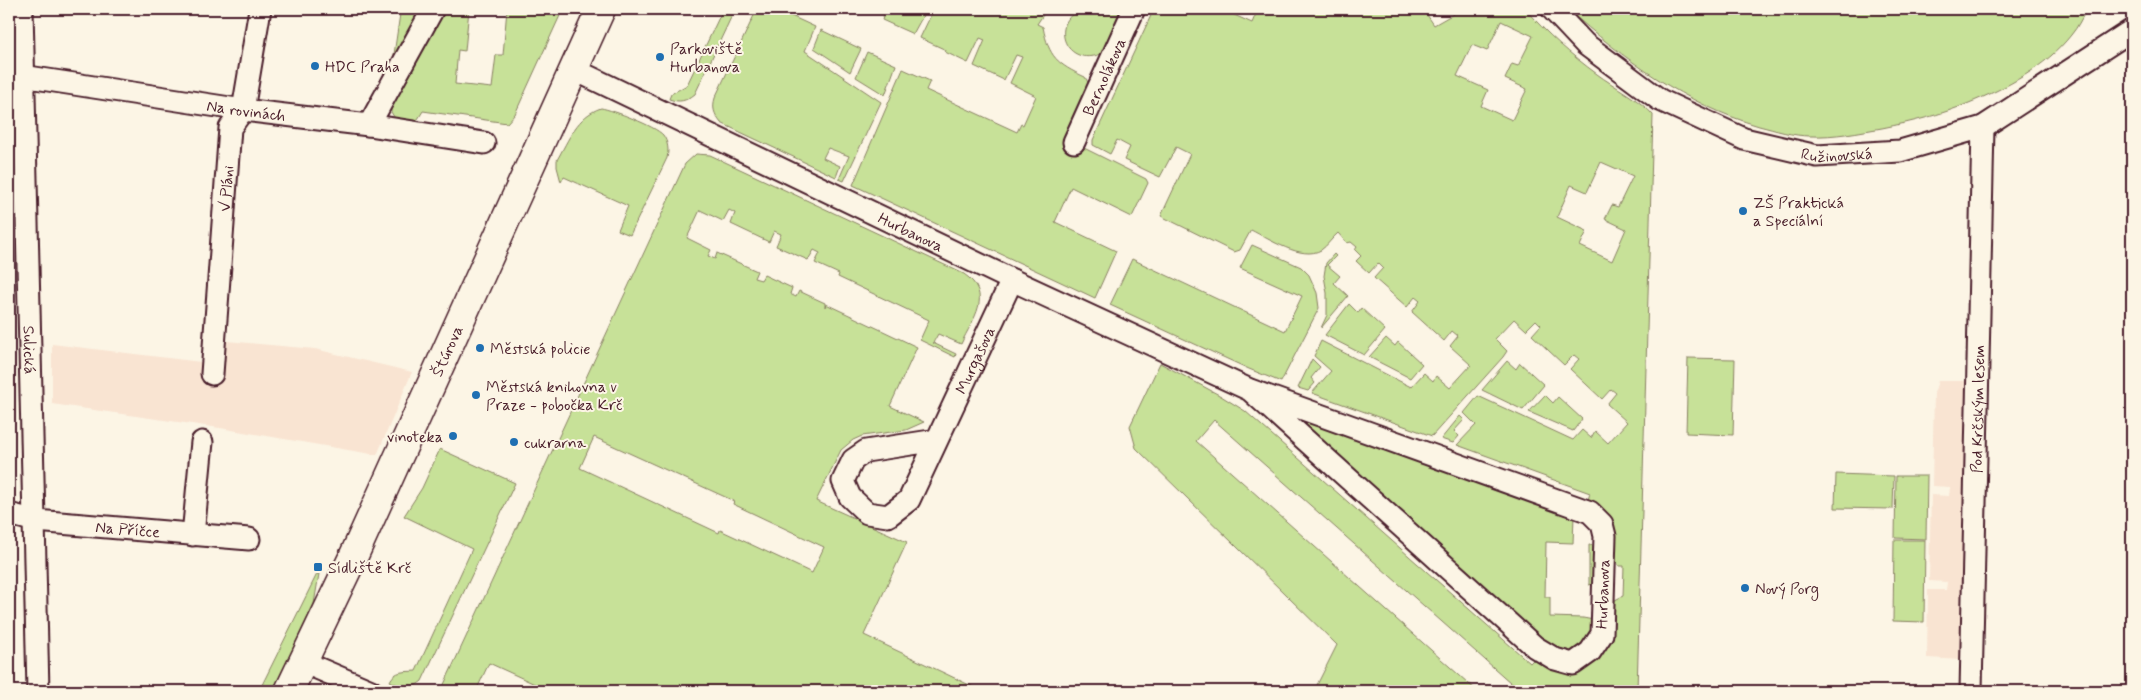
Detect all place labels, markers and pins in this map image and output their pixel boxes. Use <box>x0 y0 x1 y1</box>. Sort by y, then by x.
place label: Parkoviště Hurbanova <box>670 39 743 78</box>
marker: Parkoviště Hurbanova <box>654 51 666 63</box>
place label: HDC Praha <box>325 57 400 78</box>
marker: HDC Praha <box>309 60 321 72</box>
place label: ZŠ Praktická a Speciální <box>1753 193 1844 232</box>
marker: ZŠ Praktická a Speciální <box>1737 205 1749 217</box>
place label: Městská policie <box>490 339 591 360</box>
marker: Městská policie <box>474 342 486 354</box>
place label: Městská knihovna v Praze - pobočka Krč <box>486 377 623 416</box>
marker: Městská knihovna v Praze - pobočka Krč <box>470 389 482 401</box>
place label: vinoteka <box>387 427 443 448</box>
marker: vinoteka <box>447 430 459 442</box>
place label: cukrarna <box>524 433 586 454</box>
marker: cukrarna <box>508 436 520 448</box>
place label: Sídliště Krč <box>328 558 412 579</box>
marker: Sídliště Krč <box>312 561 324 573</box>
place label: Nový Porg <box>1755 579 1819 601</box>
marker: Nový Porg <box>1739 582 1751 594</box>

